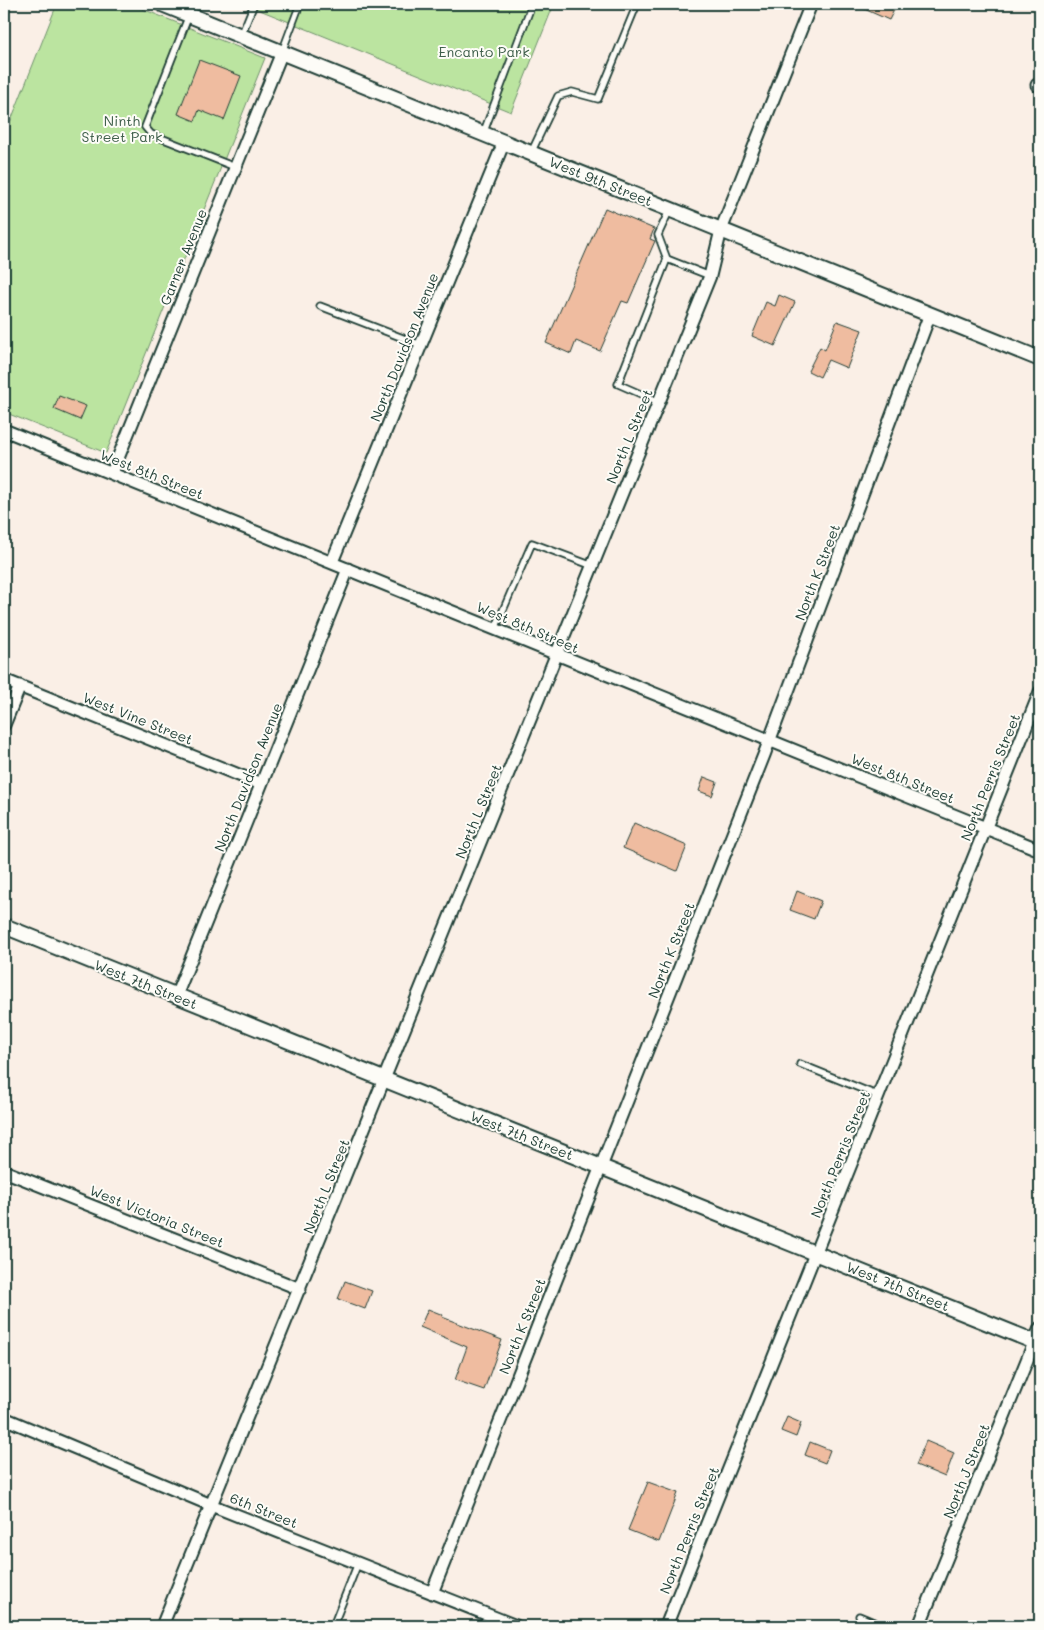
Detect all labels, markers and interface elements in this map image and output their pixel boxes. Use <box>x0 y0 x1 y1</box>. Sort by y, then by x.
park label: Encanto Park <box>438 42 530 61</box>
park label: Ninth Street Park <box>82 111 162 146</box>
street label: West 9th Street <box>547 152 655 210</box>
street label: Garner Avenue <box>155 206 211 308</box>
street label: North Davidson Avenue <box>365 270 443 424</box>
street label: North L Street <box>601 386 657 486</box>
street label: West 8th Street <box>97 445 207 503</box>
street label: North K Street <box>790 521 844 623</box>
street label: West 8th Street <box>474 597 582 657</box>
street label: West Vine Street <box>80 687 196 749</box>
street label: North Davidson Avenue <box>209 700 287 854</box>
street label: North Perris Street <box>956 711 1024 843</box>
street label: West 8th Street <box>848 749 958 807</box>
street label: North L Street <box>450 761 506 861</box>
street label: North K Street <box>643 899 699 1001</box>
street label: West 7th Street <box>92 955 200 1013</box>
street label: North Perris Street <box>806 1088 874 1220</box>
street label: West 7th Street <box>468 1106 576 1164</box>
street label: North L Street <box>298 1136 354 1236</box>
street label: West Victoria Street <box>87 1180 227 1252</box>
street label: West 7th Street <box>844 1257 952 1315</box>
street label: North K Street <box>494 1275 550 1377</box>
street label: North J Street <box>938 1421 994 1521</box>
street label: North Perris Street <box>655 1464 723 1596</box>
street label: 6th Street <box>227 1488 301 1532</box>

